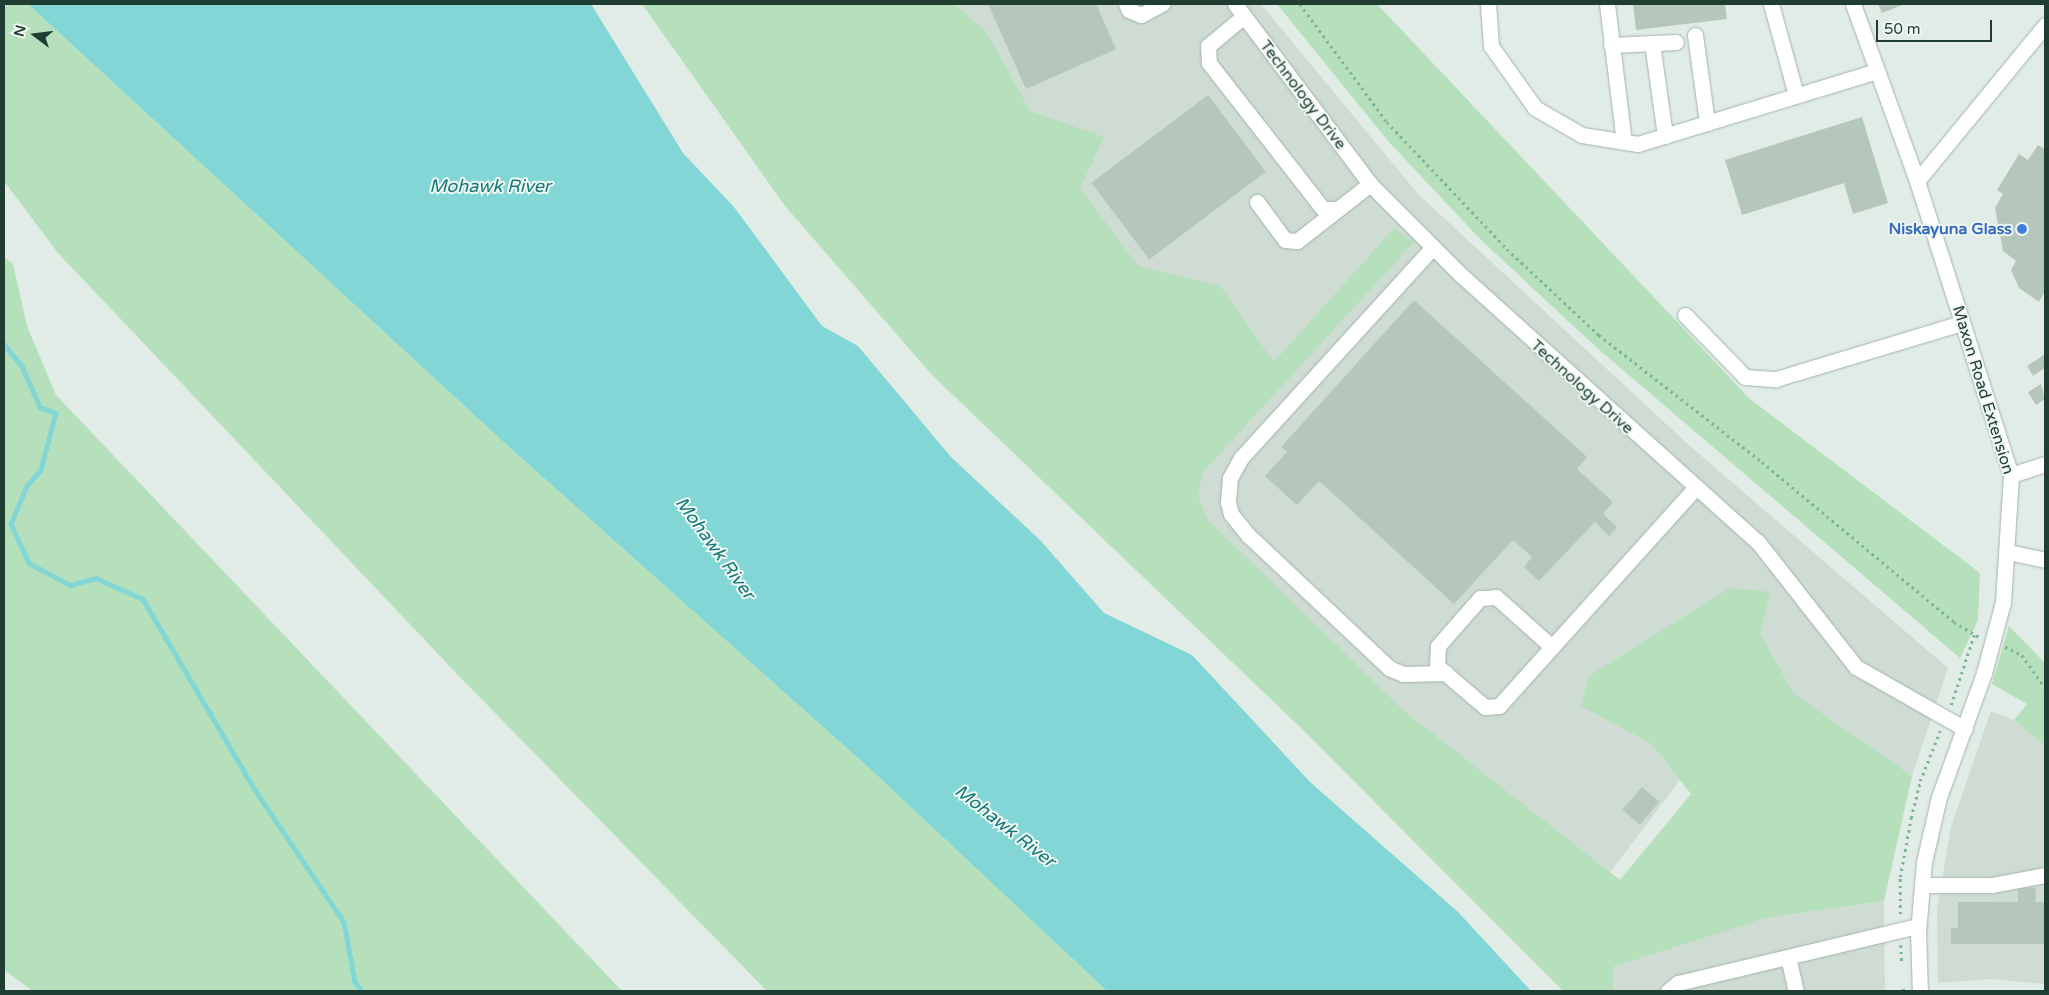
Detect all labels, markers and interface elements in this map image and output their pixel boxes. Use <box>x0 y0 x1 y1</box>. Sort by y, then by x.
north arrow <box>10 10 60 60</box>
scale bar <box>1879 10 1995 42</box>
text: 50 m <box>1884 20 1921 38</box>
text: N <box>10 23 30 39</box>
street label: Technology Drive <box>1256 37 1350 153</box>
water label: Mohawk River <box>429 175 551 197</box>
place label: Niskayuna Glass <box>1889 219 2012 239</box>
marker: Niskayuna Glass <box>2016 223 2028 235</box>
street label: Maxon Road Extension <box>1948 303 2018 477</box>
street label: Technology Drive <box>1527 336 1637 438</box>
water label: Mohawk River <box>671 492 759 604</box>
water label: Mohawk River <box>950 780 1060 872</box>

